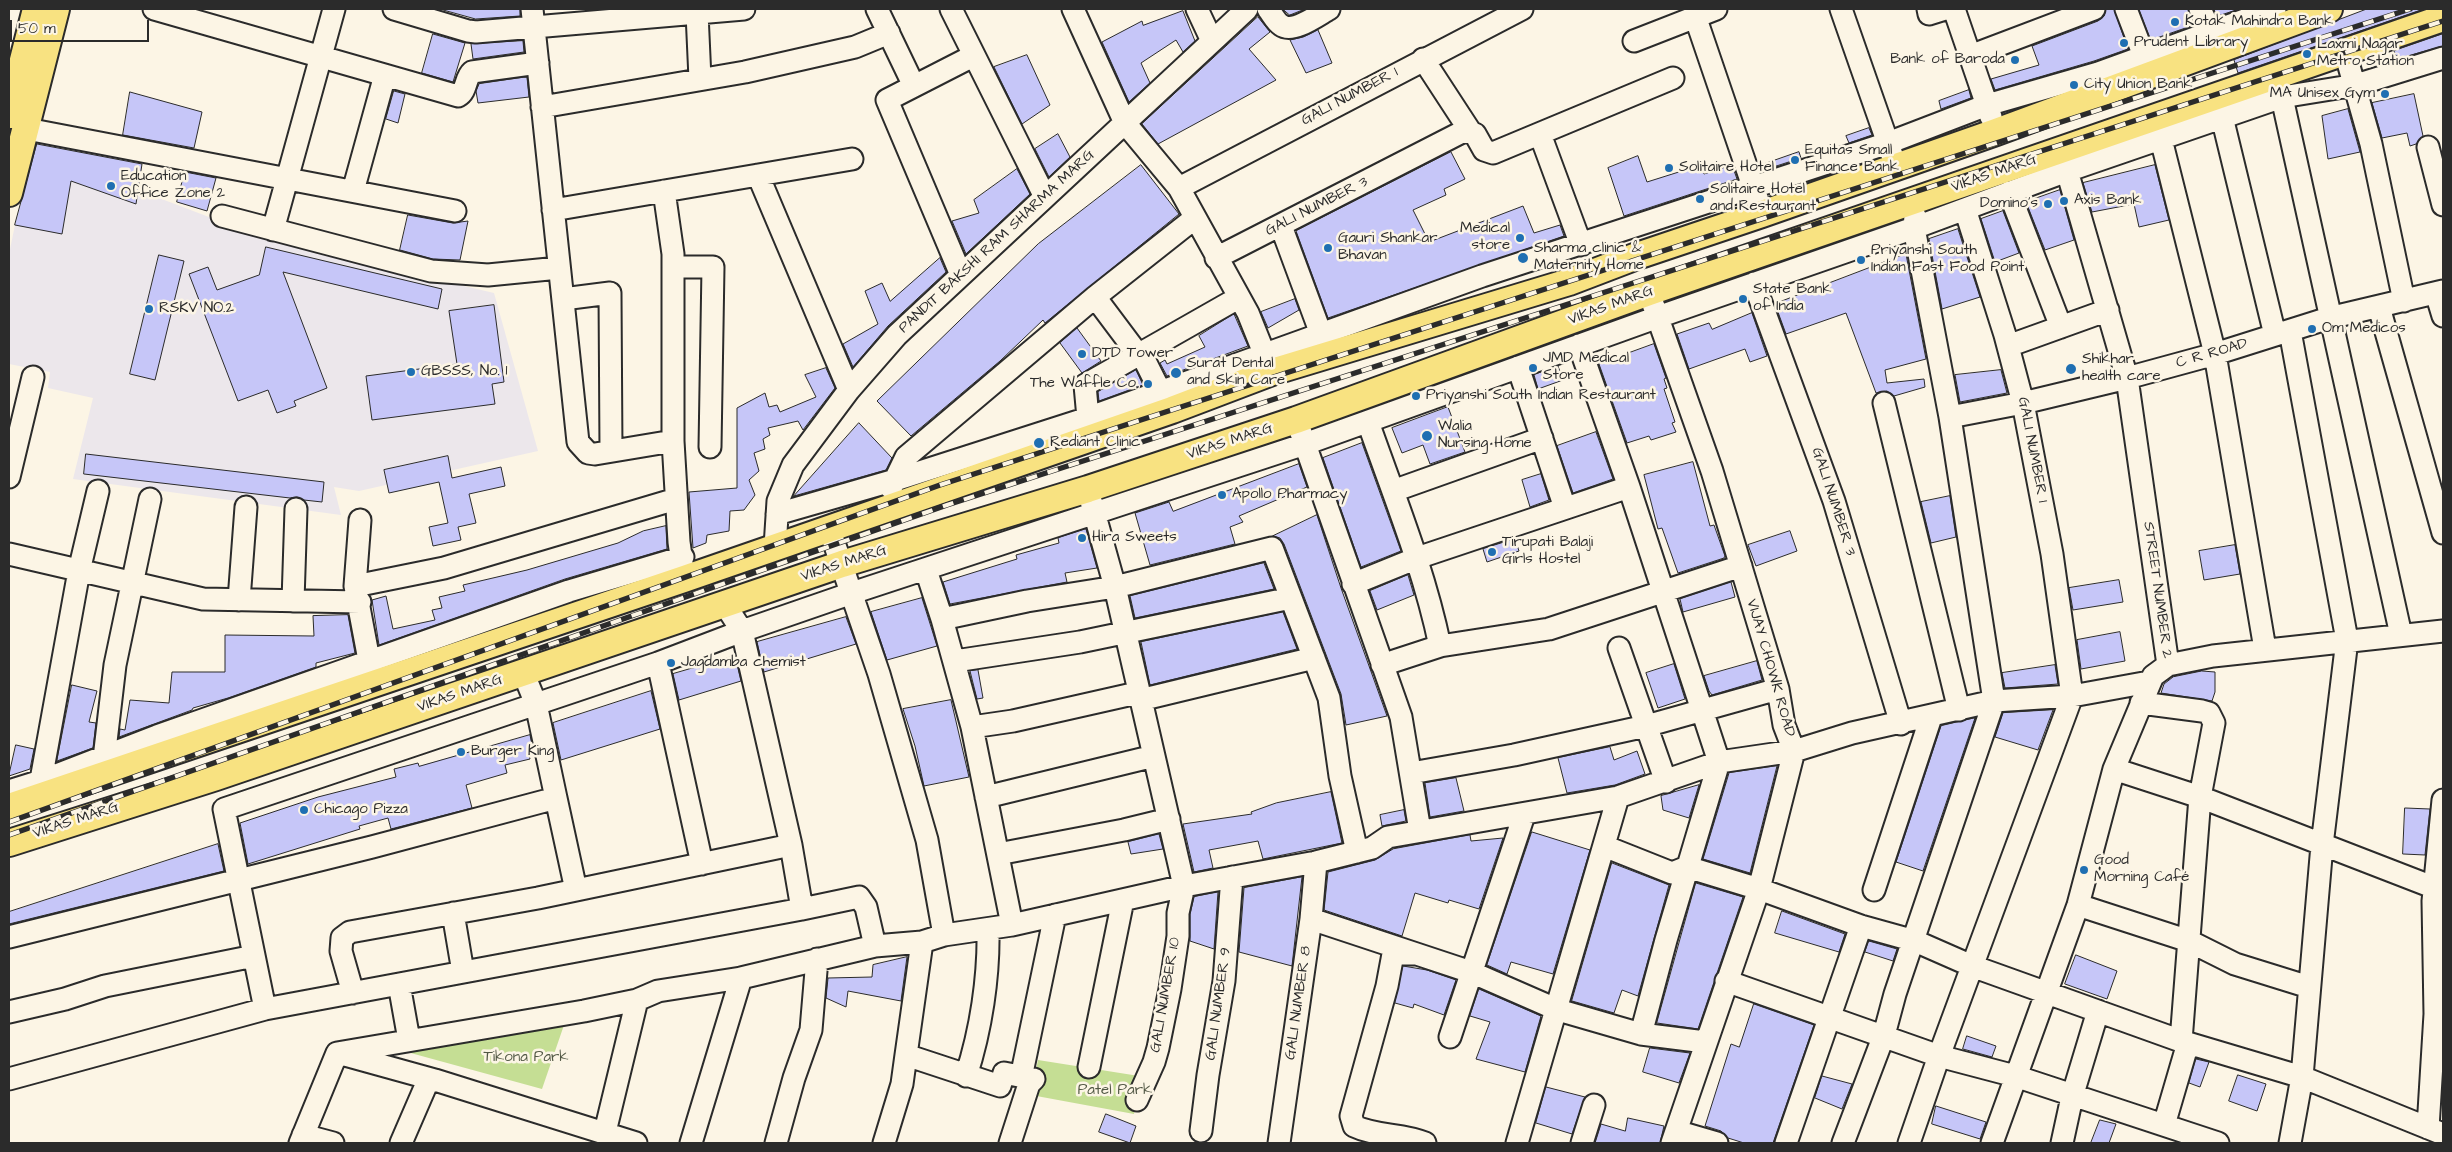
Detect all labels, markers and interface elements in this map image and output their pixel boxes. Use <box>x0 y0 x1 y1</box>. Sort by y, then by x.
scale bar <box>12 10 151 42</box>
place label: Kotak Mahindra Bank <box>2185 13 2333 31</box>
marker: Kotak Mahindra Bank <box>2169 16 2181 28</box>
text: 50 m <box>18 18 56 39</box>
place label: Prudent Library <box>2134 34 2248 52</box>
place label: Laxmi Nagar Metro Station <box>2317 36 2414 71</box>
marker: Prudent Library <box>2118 37 2130 49</box>
marker: Laxmi Nagar Metro Station <box>2301 48 2313 60</box>
place label: Bank of Baroda <box>1890 51 2005 69</box>
marker: Bank of Baroda <box>2009 54 2021 66</box>
street label: GALI NUMBER 1 <box>1299 64 1401 130</box>
place label: City Union Bank <box>2084 76 2192 94</box>
marker: City Union Bank <box>2068 79 2080 91</box>
place label: MA Unisex Gym <box>2270 85 2375 103</box>
marker: MA Unisex Gym <box>2379 88 2391 100</box>
place label: Equitas Small Finance Bank <box>1805 142 1899 177</box>
street label: PANDIT BAKSHI RAM SHARMA MARG <box>895 146 1099 338</box>
street label: VIKAS MARG <box>1949 151 2039 197</box>
marker: Equitas Small Finance Bank <box>1789 154 1801 166</box>
place label: Solitaire Hotel <box>1679 159 1774 177</box>
marker: Solitaire Hotel <box>1663 162 1675 174</box>
place label: Education Office Zone 2 <box>121 168 225 203</box>
street label: GALI NUMBER 3 <box>1263 173 1371 241</box>
marker: Education Office Zone 2 <box>105 180 117 192</box>
place label: Solitaire Hotel and Restaurant <box>1710 181 1816 216</box>
place label: Axis Bank <box>2074 192 2141 210</box>
marker: Solitaire Hotel and Restaurant <box>1694 193 1706 205</box>
place label: Domino's <box>1980 195 2038 213</box>
marker: Axis Bank <box>2058 195 2070 207</box>
marker: Domino's <box>2042 198 2054 210</box>
place label: Medical store <box>1460 220 1510 255</box>
place label: Gauri Shankar Bhavan <box>1338 230 1438 265</box>
marker: Medical store <box>1514 232 1526 244</box>
place label: Sharma clinic & Maternity Home <box>1534 240 1644 275</box>
marker: Gauri Shankar Bhavan <box>1322 242 1334 254</box>
place label: Priyanshi South Indian Fast Food Point <box>1871 242 2024 277</box>
marker: Sharma clinic & Maternity Home <box>1516 251 1530 265</box>
marker: Priyanshi South Indian Fast Food Point <box>1855 254 1867 266</box>
place label: State Bank of India <box>1753 281 1832 316</box>
street label: VIKAS MARG <box>1566 282 1656 330</box>
marker: State Bank of India <box>1737 293 1749 305</box>
place label: RSKV NO.2 <box>159 300 234 318</box>
marker: RSKV NO.2 <box>143 303 155 315</box>
place label: Om Medicos <box>2322 320 2406 338</box>
marker: Om Medicos <box>2306 323 2318 335</box>
street label: C R ROAD <box>2174 335 2250 373</box>
place label: DTD Tower <box>1092 345 1173 363</box>
marker: DTD Tower <box>1076 348 1088 360</box>
place label: JMD Medical Store <box>1543 350 1629 385</box>
place label: Shikhar health care <box>2082 351 2161 386</box>
place label: Surat Dental and Skin Care <box>1187 355 1285 390</box>
marker: JMD Medical Store <box>1527 362 1539 374</box>
marker: Shikhar health care <box>2064 362 2078 376</box>
place label: GBSSS, No. 1 <box>421 363 508 381</box>
marker: GBSSS, No. 1 <box>405 366 417 378</box>
marker: Surat Dental and Skin Care <box>1169 366 1183 380</box>
place label: The Waffle Co. <box>1030 375 1138 393</box>
marker: The Waffle Co. <box>1142 378 1154 390</box>
place label: Priyanshi South Indian Restaurant <box>1426 387 1656 405</box>
marker: Priyanshi South Indian Restaurant <box>1410 390 1422 402</box>
street label: GALI NUMBER 1 <box>2013 396 2051 504</box>
place label: Walia Nursing Home <box>1438 418 1532 453</box>
street label: VIKAS MARG <box>1185 420 1275 464</box>
marker: Walia Nursing Home <box>1420 429 1434 443</box>
place label: Rediant Clinic <box>1050 434 1140 452</box>
marker: Rediant Clinic <box>1032 436 1046 450</box>
street label: GALI NUMBER 3 <box>1807 446 1859 558</box>
place label: Apollo Pharmacy <box>1232 486 1347 504</box>
marker: Apollo Pharmacy <box>1216 489 1228 501</box>
street label: STREET NUMBER 2 <box>2138 520 2176 660</box>
place label: Hira Sweets <box>1092 529 1177 547</box>
marker: Hira Sweets <box>1076 532 1088 544</box>
place label: Tirupati Balaji Girls Hostel <box>1502 534 1593 569</box>
street label: VIKAS MARG <box>799 542 889 586</box>
marker: Tirupati Balaji Girls Hostel <box>1486 546 1498 558</box>
street label: VIJAY CHOWK ROAD <box>1742 597 1798 739</box>
place label: Jagdamba chemist <box>681 654 806 672</box>
marker: Jagdamba chemist <box>665 657 677 669</box>
street label: VIKAS MARG <box>415 671 505 717</box>
place label: Burger King <box>471 743 554 761</box>
marker: Burger King <box>455 746 467 758</box>
street label: VIKAS MARG <box>31 799 121 843</box>
place label: Chicago Pizza <box>314 801 408 819</box>
marker: Chicago Pizza <box>298 804 310 816</box>
place label: Good Morning Café <box>2094 852 2189 887</box>
marker: Good Morning Café <box>2078 864 2090 876</box>
street label: GALI NUMBER 10 <box>1147 936 1185 1054</box>
street label: GALI NUMBER 8 <box>1282 945 1316 1061</box>
street label: GALI NUMBER 9 <box>1202 946 1236 1062</box>
park label: Tikona Park <box>483 1049 569 1067</box>
park label: Patel Park <box>1078 1082 1152 1100</box>

